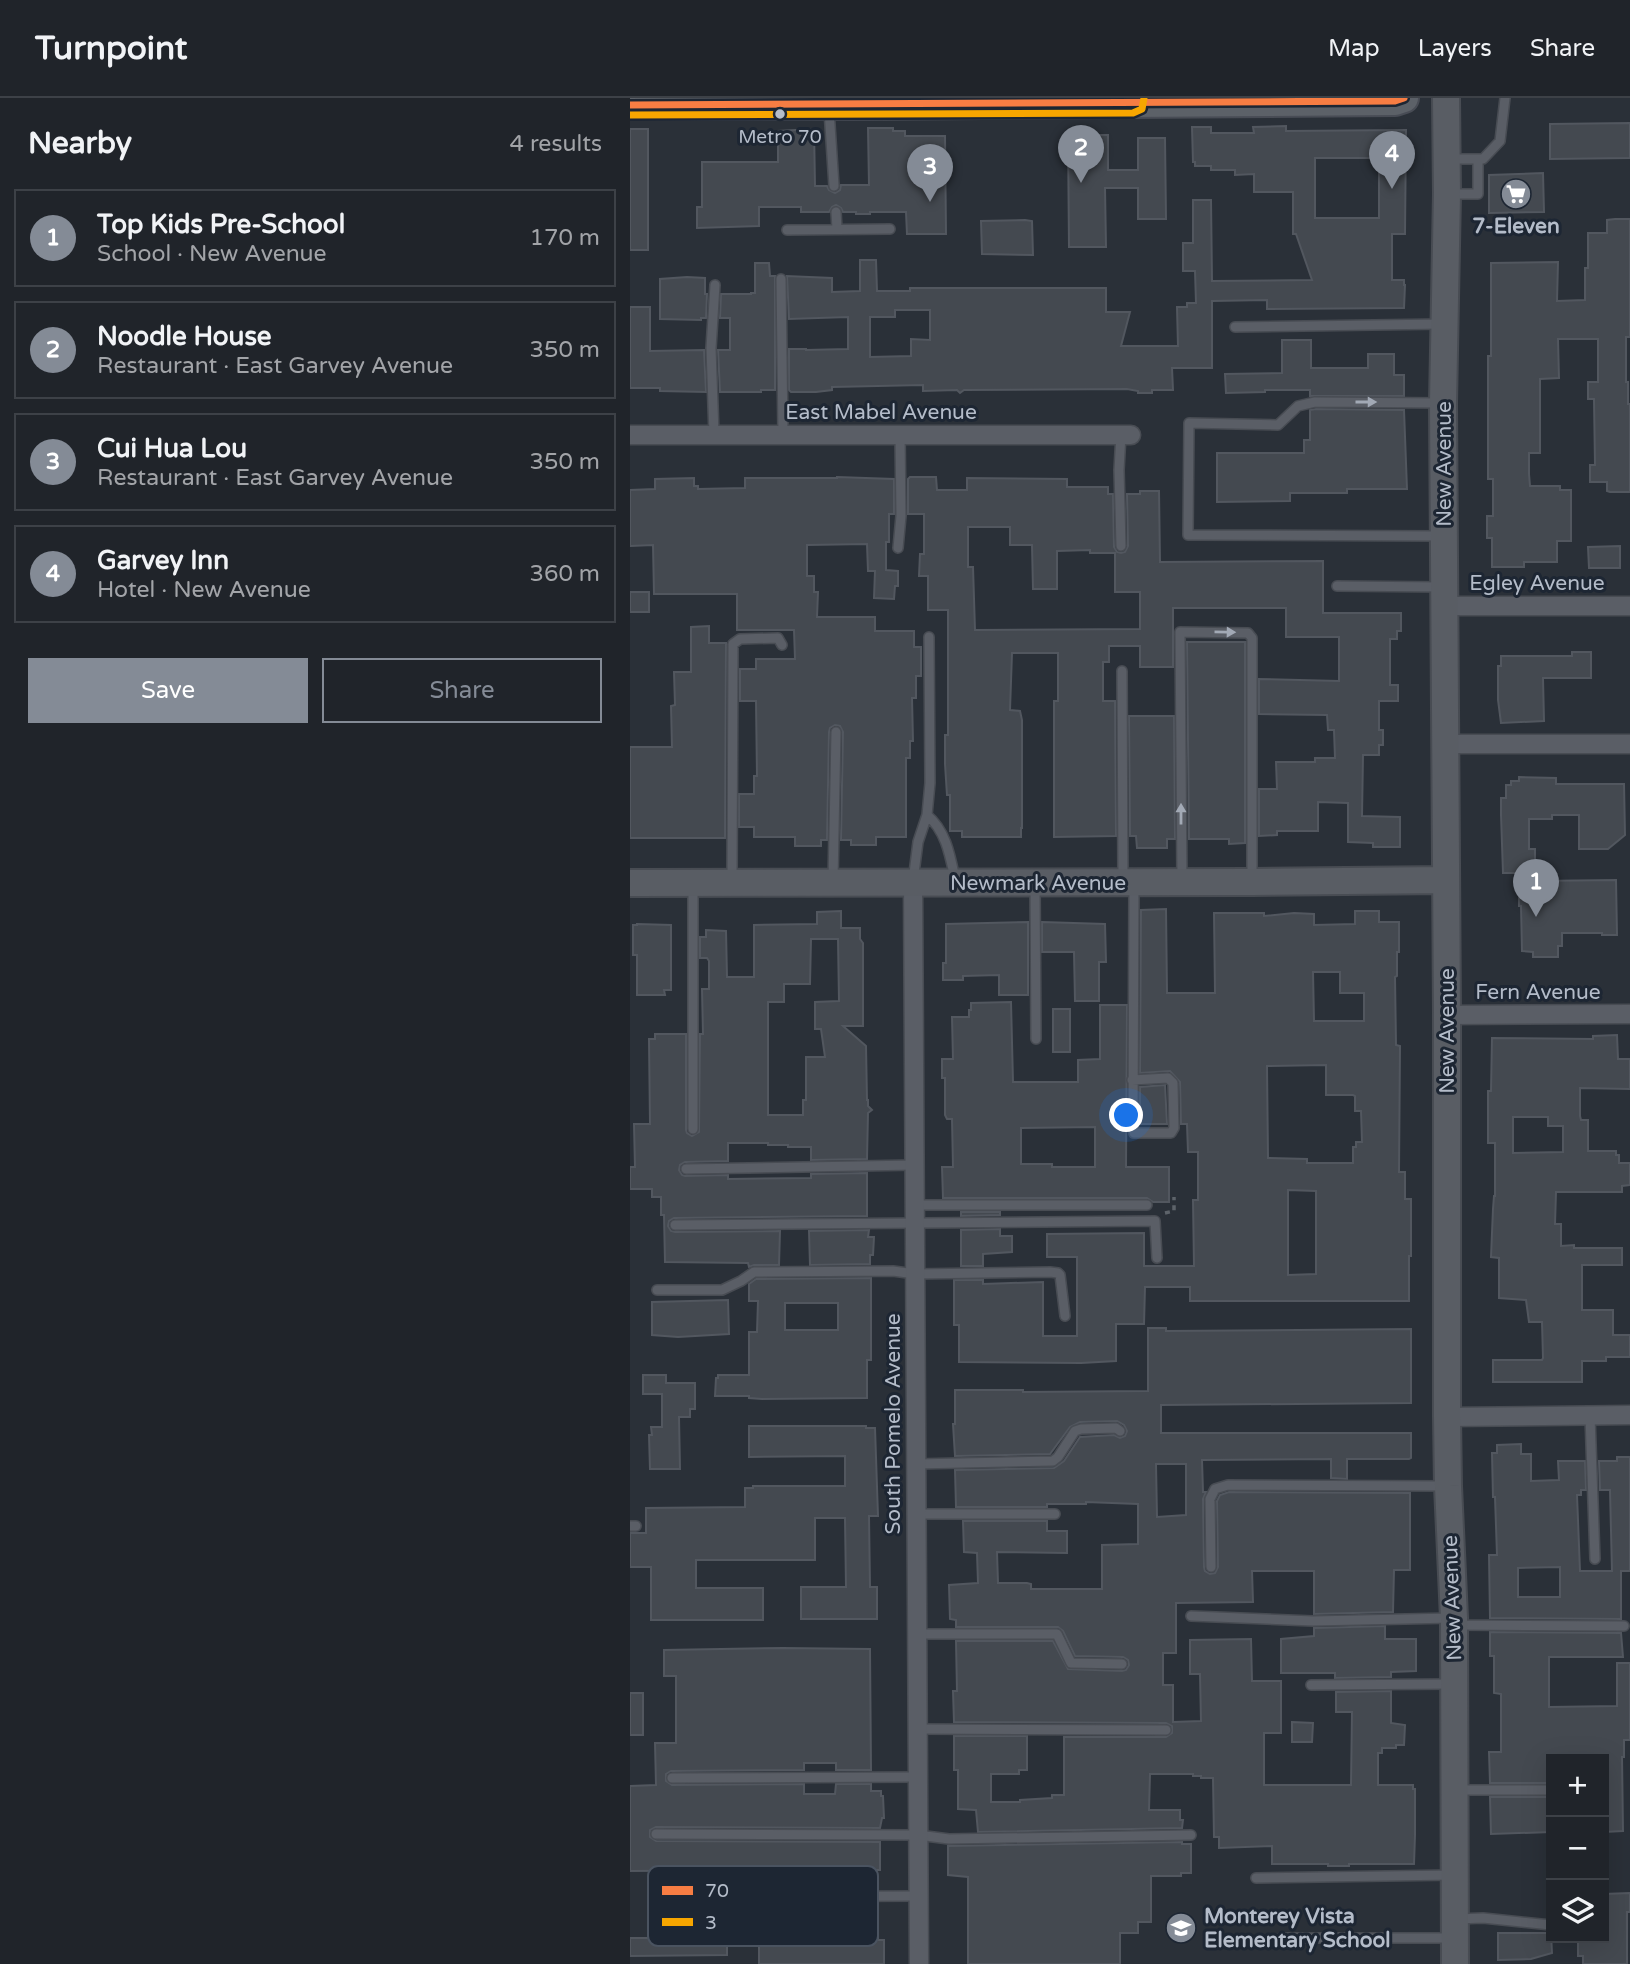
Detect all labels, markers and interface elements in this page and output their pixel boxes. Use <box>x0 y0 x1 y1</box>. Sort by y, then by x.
text: Turnpoint <box>35 29 187 68</box>
text: Map <box>1328 34 1380 63</box>
text: Layers <box>1418 34 1492 63</box>
text: Share <box>1530 34 1595 63</box>
marker: Metro 70 <box>773 107 787 121</box>
text: Nearby <box>28 125 132 162</box>
pin: 2 <box>1058 125 1104 183</box>
place label: Metro 70 <box>738 126 822 148</box>
text: 4 results <box>509 130 602 158</box>
pin: 4 <box>1369 131 1415 189</box>
pin: 3 <box>907 144 953 202</box>
supermarket icon: 7-Eleven <box>1499 177 1533 211</box>
text: Top Kids Pre-School <box>97 209 345 240</box>
place label: 7-Eleven <box>1472 214 1560 239</box>
text: 1 <box>46 224 60 252</box>
text: 170 m <box>530 224 600 252</box>
text: School · New Avenue <box>97 240 327 268</box>
text: Noodle House <box>97 321 272 352</box>
text: 2 <box>46 336 60 364</box>
text: 350 m <box>530 336 600 364</box>
text: Restaurant · East Garvey Avenue <box>97 352 453 380</box>
one-way arrow <box>1355 396 1377 408</box>
street label: East Mabel Avenue <box>785 400 977 425</box>
street label: New Avenue <box>1432 401 1457 527</box>
text: Cui Hua Lou <box>97 433 247 464</box>
text: 3 <box>46 448 60 476</box>
text: 350 m <box>530 448 600 476</box>
text: Restaurant · East Garvey Avenue <box>97 464 453 492</box>
text: Garvey Inn <box>97 545 229 576</box>
text: 4 <box>46 560 60 588</box>
text: 360 m <box>530 560 600 588</box>
street label: Egley Avenue <box>1469 571 1605 596</box>
text: Hotel · New Avenue <box>97 576 311 604</box>
one-way arrow <box>1215 627 1237 638</box>
button: Save <box>28 658 308 723</box>
button: Share <box>322 658 602 723</box>
one-way arrow <box>1176 803 1187 825</box>
pin: 1 <box>1513 859 1559 917</box>
street label: Newmark Avenue <box>950 871 1126 896</box>
street label: New Avenue <box>1435 968 1460 1094</box>
street label: Fern Avenue <box>1475 980 1601 1005</box>
your location <box>1109 1098 1143 1132</box>
street label: South Pomelo Avenue <box>881 1313 906 1535</box>
street label: New Avenue <box>1438 1535 1467 1661</box>
map controls <box>1546 1754 1609 1943</box>
button: + <box>1546 1754 1609 1817</box>
button: − <box>1546 1817 1609 1880</box>
legend <box>648 1866 878 1946</box>
text: 70 <box>705 1880 729 1902</box>
button: layers <box>1546 1880 1609 1943</box>
place label: Monterey Vista Elementary School <box>1204 1904 1391 1953</box>
school or university icon: Monterey Vista Elementary School <box>1164 1911 1198 1945</box>
text: 3 <box>705 1912 717 1934</box>

